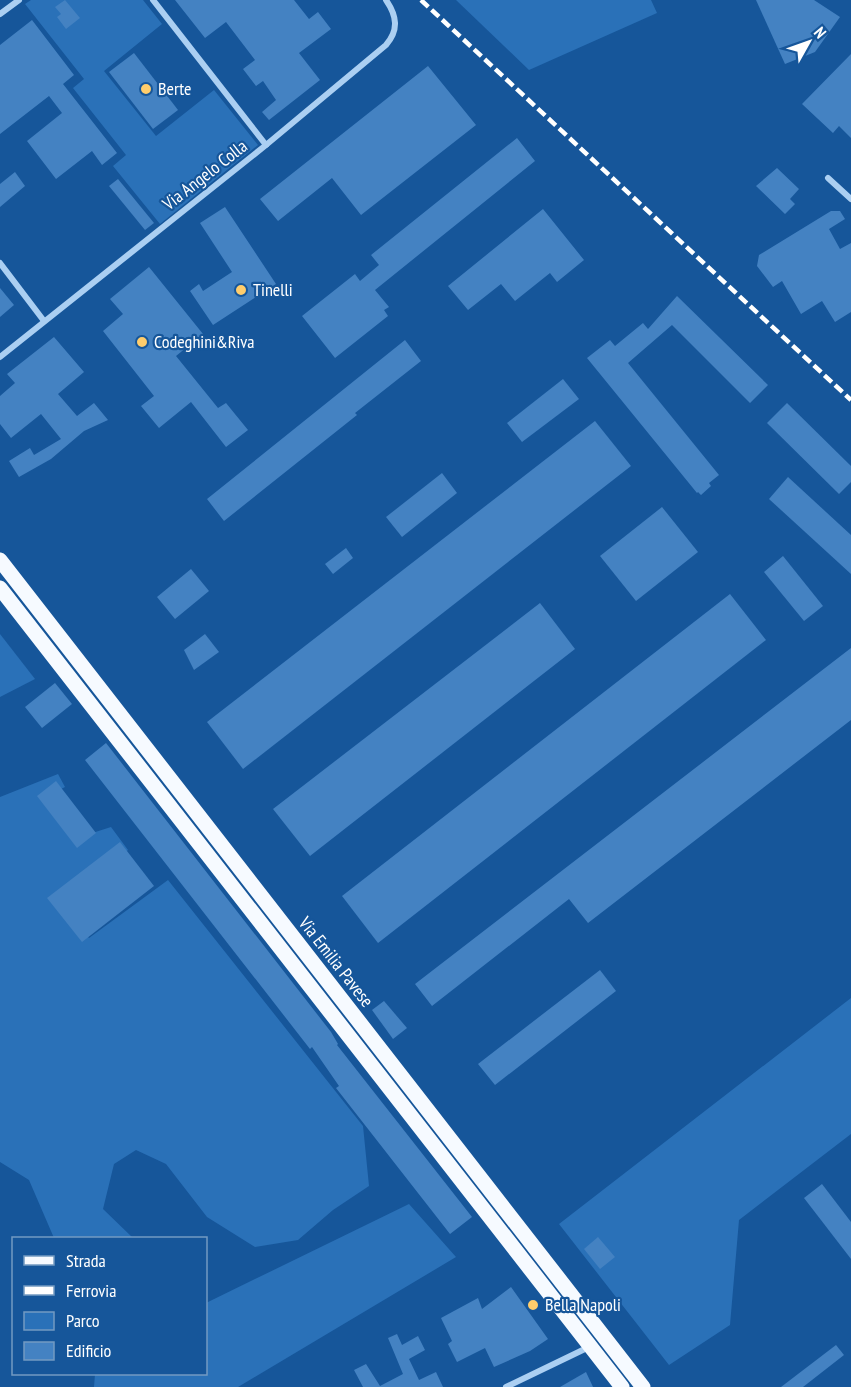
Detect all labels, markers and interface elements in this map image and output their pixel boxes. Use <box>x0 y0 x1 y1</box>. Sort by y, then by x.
north arrow <box>779 12 839 72</box>
text: N <box>810 23 831 42</box>
place label: Berte <box>158 77 192 100</box>
marker: Berte <box>139 82 153 96</box>
street label: Via Angelo Colla <box>157 134 252 215</box>
place label: Tinelli <box>253 278 293 301</box>
marker: Tinelli <box>234 283 248 297</box>
place label: Codeghini&Riva <box>154 330 255 353</box>
marker: Codeghini&Riva <box>135 335 149 349</box>
street label: Via Emilia Pavese <box>293 911 379 1012</box>
legend <box>12 1237 207 1375</box>
text: Strada <box>66 1249 106 1272</box>
text: Ferrovia <box>66 1279 116 1302</box>
place label: Bella Napoli <box>545 1293 621 1316</box>
marker: Bella Napoli <box>526 1298 540 1312</box>
text: Parco <box>66 1309 100 1332</box>
text: Edificio <box>66 1339 112 1362</box>

